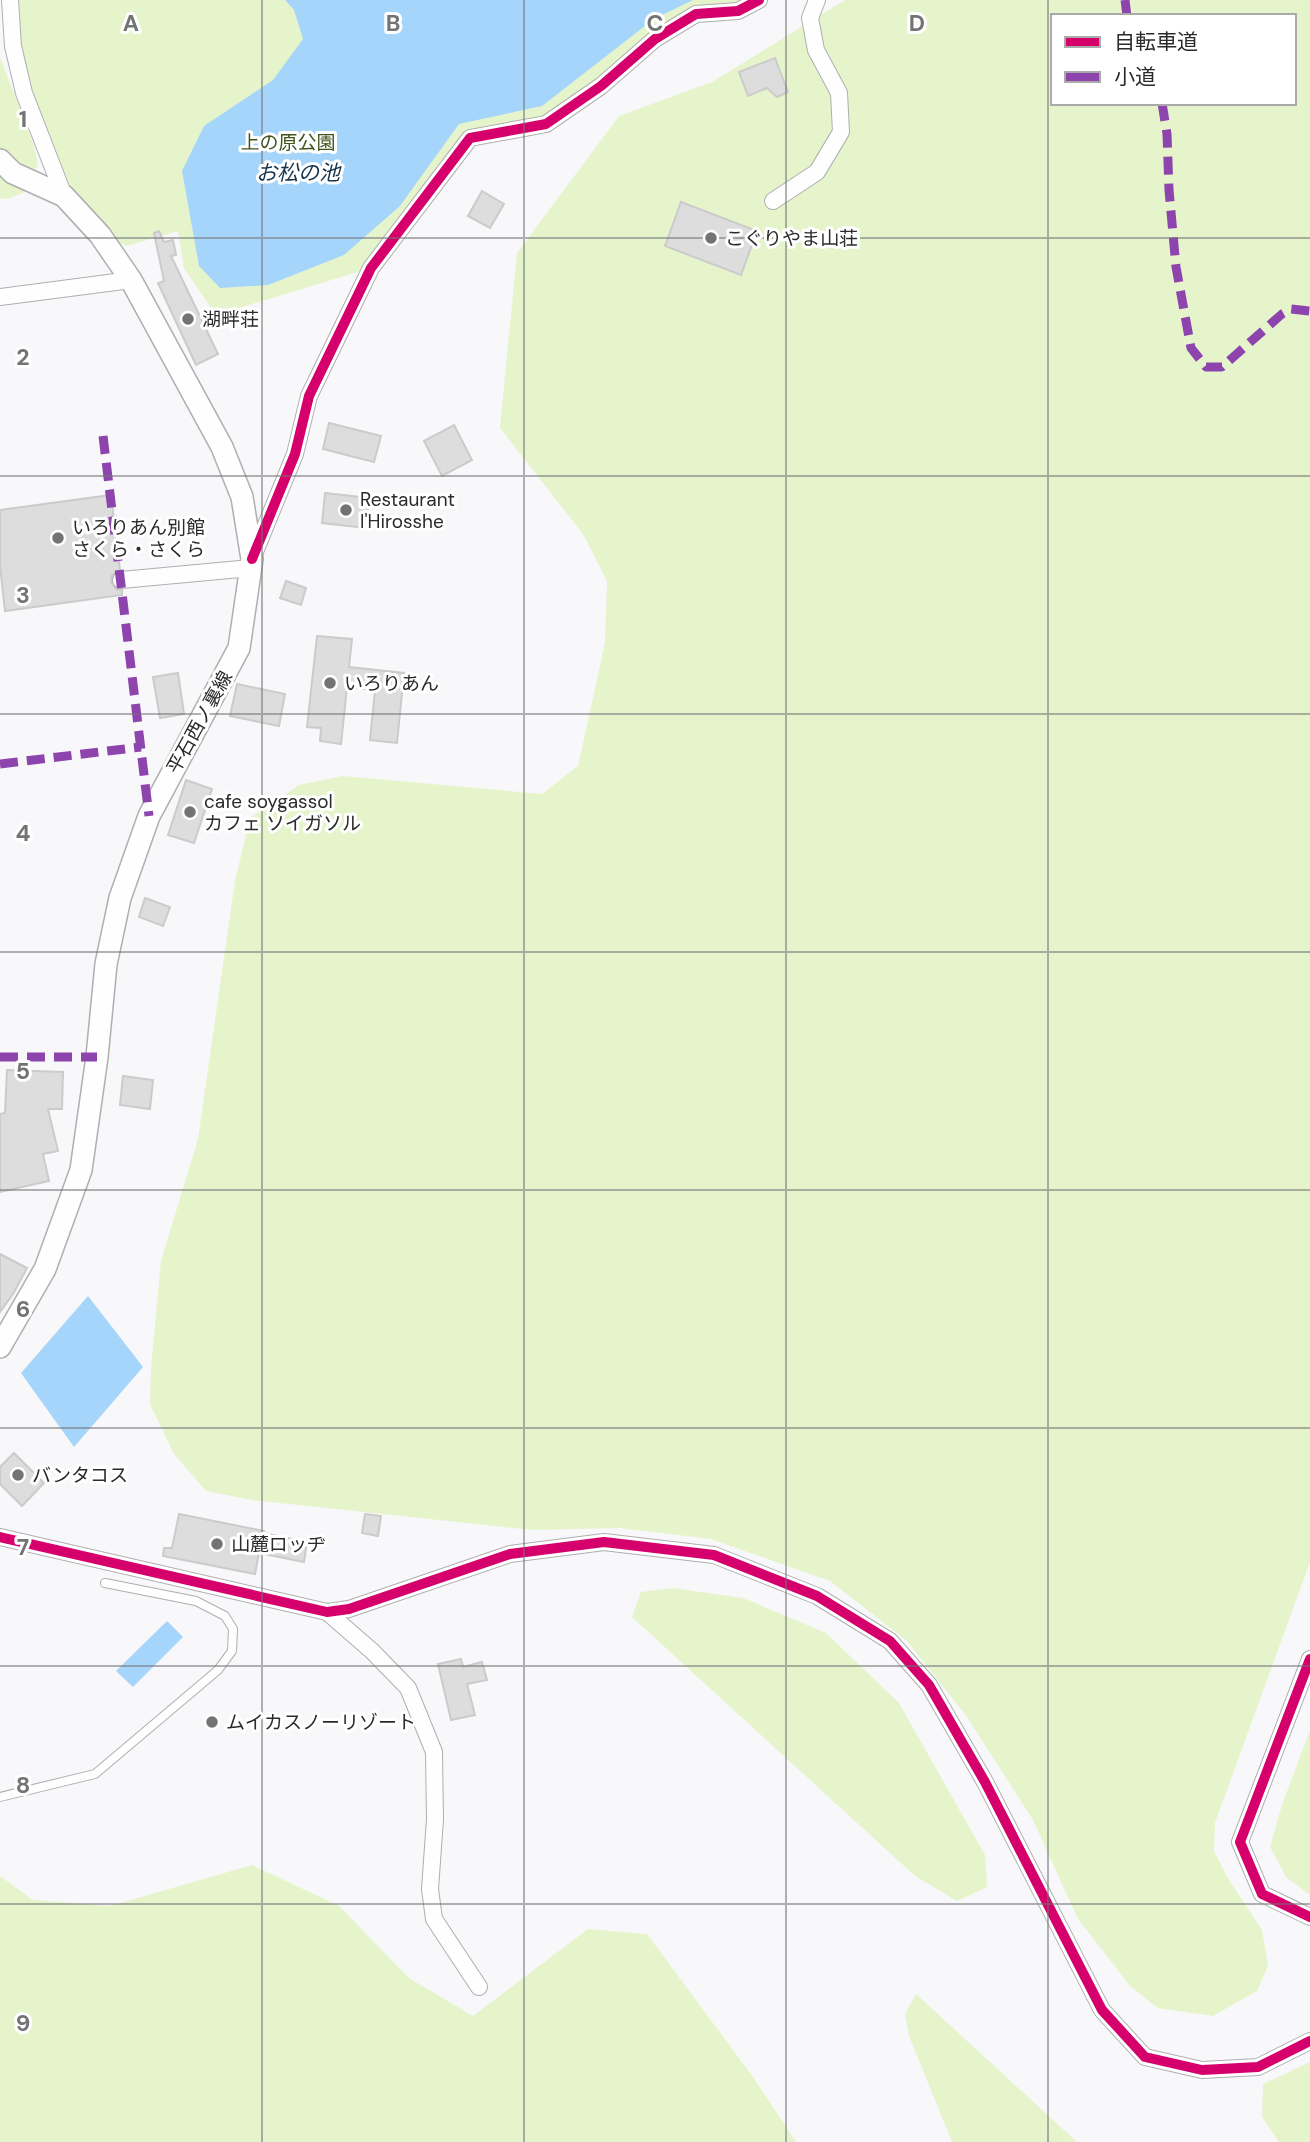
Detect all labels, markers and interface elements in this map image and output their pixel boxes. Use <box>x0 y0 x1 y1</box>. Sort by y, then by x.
text: A <box>123 8 139 38</box>
text: B <box>386 8 400 38</box>
text: C <box>647 8 663 38</box>
text: D <box>909 8 925 38</box>
legend <box>1051 14 1296 105</box>
text: 自転車道 <box>1114 28 1198 56</box>
text: 小道 <box>1114 63 1156 91</box>
text: 1 <box>19 104 27 134</box>
park label: 上の原公園 <box>240 130 336 155</box>
water label: お松の池 <box>256 159 342 187</box>
place label: こぐりやま山荘 <box>725 226 858 251</box>
marker: こぐりやま山荘 <box>703 230 719 246</box>
place label: 湖畔荘 <box>202 307 259 332</box>
marker: 湖畔荘 <box>180 311 196 327</box>
text: 2 <box>16 342 30 372</box>
place label: Restaurant I'Hirosshe <box>360 487 455 534</box>
marker: Restaurant I'Hirosshe <box>338 502 354 518</box>
place label: いろりあん別館 さくら・さくら <box>72 515 205 562</box>
marker: いろりあん別館 さくら・さくら <box>50 530 66 546</box>
text: 3 <box>16 580 30 610</box>
street label: 平石西ノ裏線 <box>161 666 238 778</box>
place label: いろりあん <box>344 671 439 696</box>
marker: いろりあん <box>322 675 338 691</box>
place label: cafe soygassol カフェ ソイガソル <box>204 789 361 836</box>
marker: cafe soygassol カフェ ソイガソル <box>182 804 198 820</box>
text: 4 <box>16 818 31 848</box>
text: 5 <box>16 1056 30 1086</box>
text: 6 <box>16 1294 30 1324</box>
place label: バンタコス <box>32 1463 128 1488</box>
marker: バンタコス <box>10 1467 26 1483</box>
text: 7 <box>17 1532 29 1562</box>
place label: 山麓ロッヂ <box>231 1532 326 1557</box>
marker: 山麓ロッヂ <box>209 1536 225 1552</box>
place label: ムイカスノーリゾート <box>226 1710 416 1735</box>
marker: ムイカスノーリゾート <box>204 1714 220 1730</box>
text: 8 <box>16 1770 30 1800</box>
text: 9 <box>16 2008 30 2038</box>

